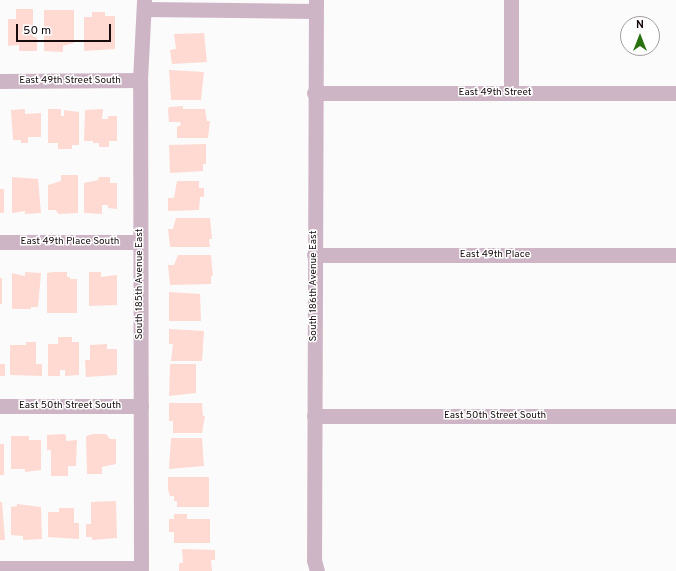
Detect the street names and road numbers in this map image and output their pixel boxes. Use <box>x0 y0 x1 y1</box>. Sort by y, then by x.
street label: East 49th Street South <box>19 75 121 87</box>
street label: East 49th Street <box>458 87 532 99</box>
street label: South 185th Avenue East <box>134 228 146 340</box>
street label: South 186th Avenue East <box>308 230 320 342</box>
street label: East 49th Place South <box>21 236 119 248</box>
street label: East 49th Place <box>460 249 530 261</box>
street label: East 50th Street South <box>19 400 121 412</box>
street label: East 50th Street South <box>444 410 546 422</box>

